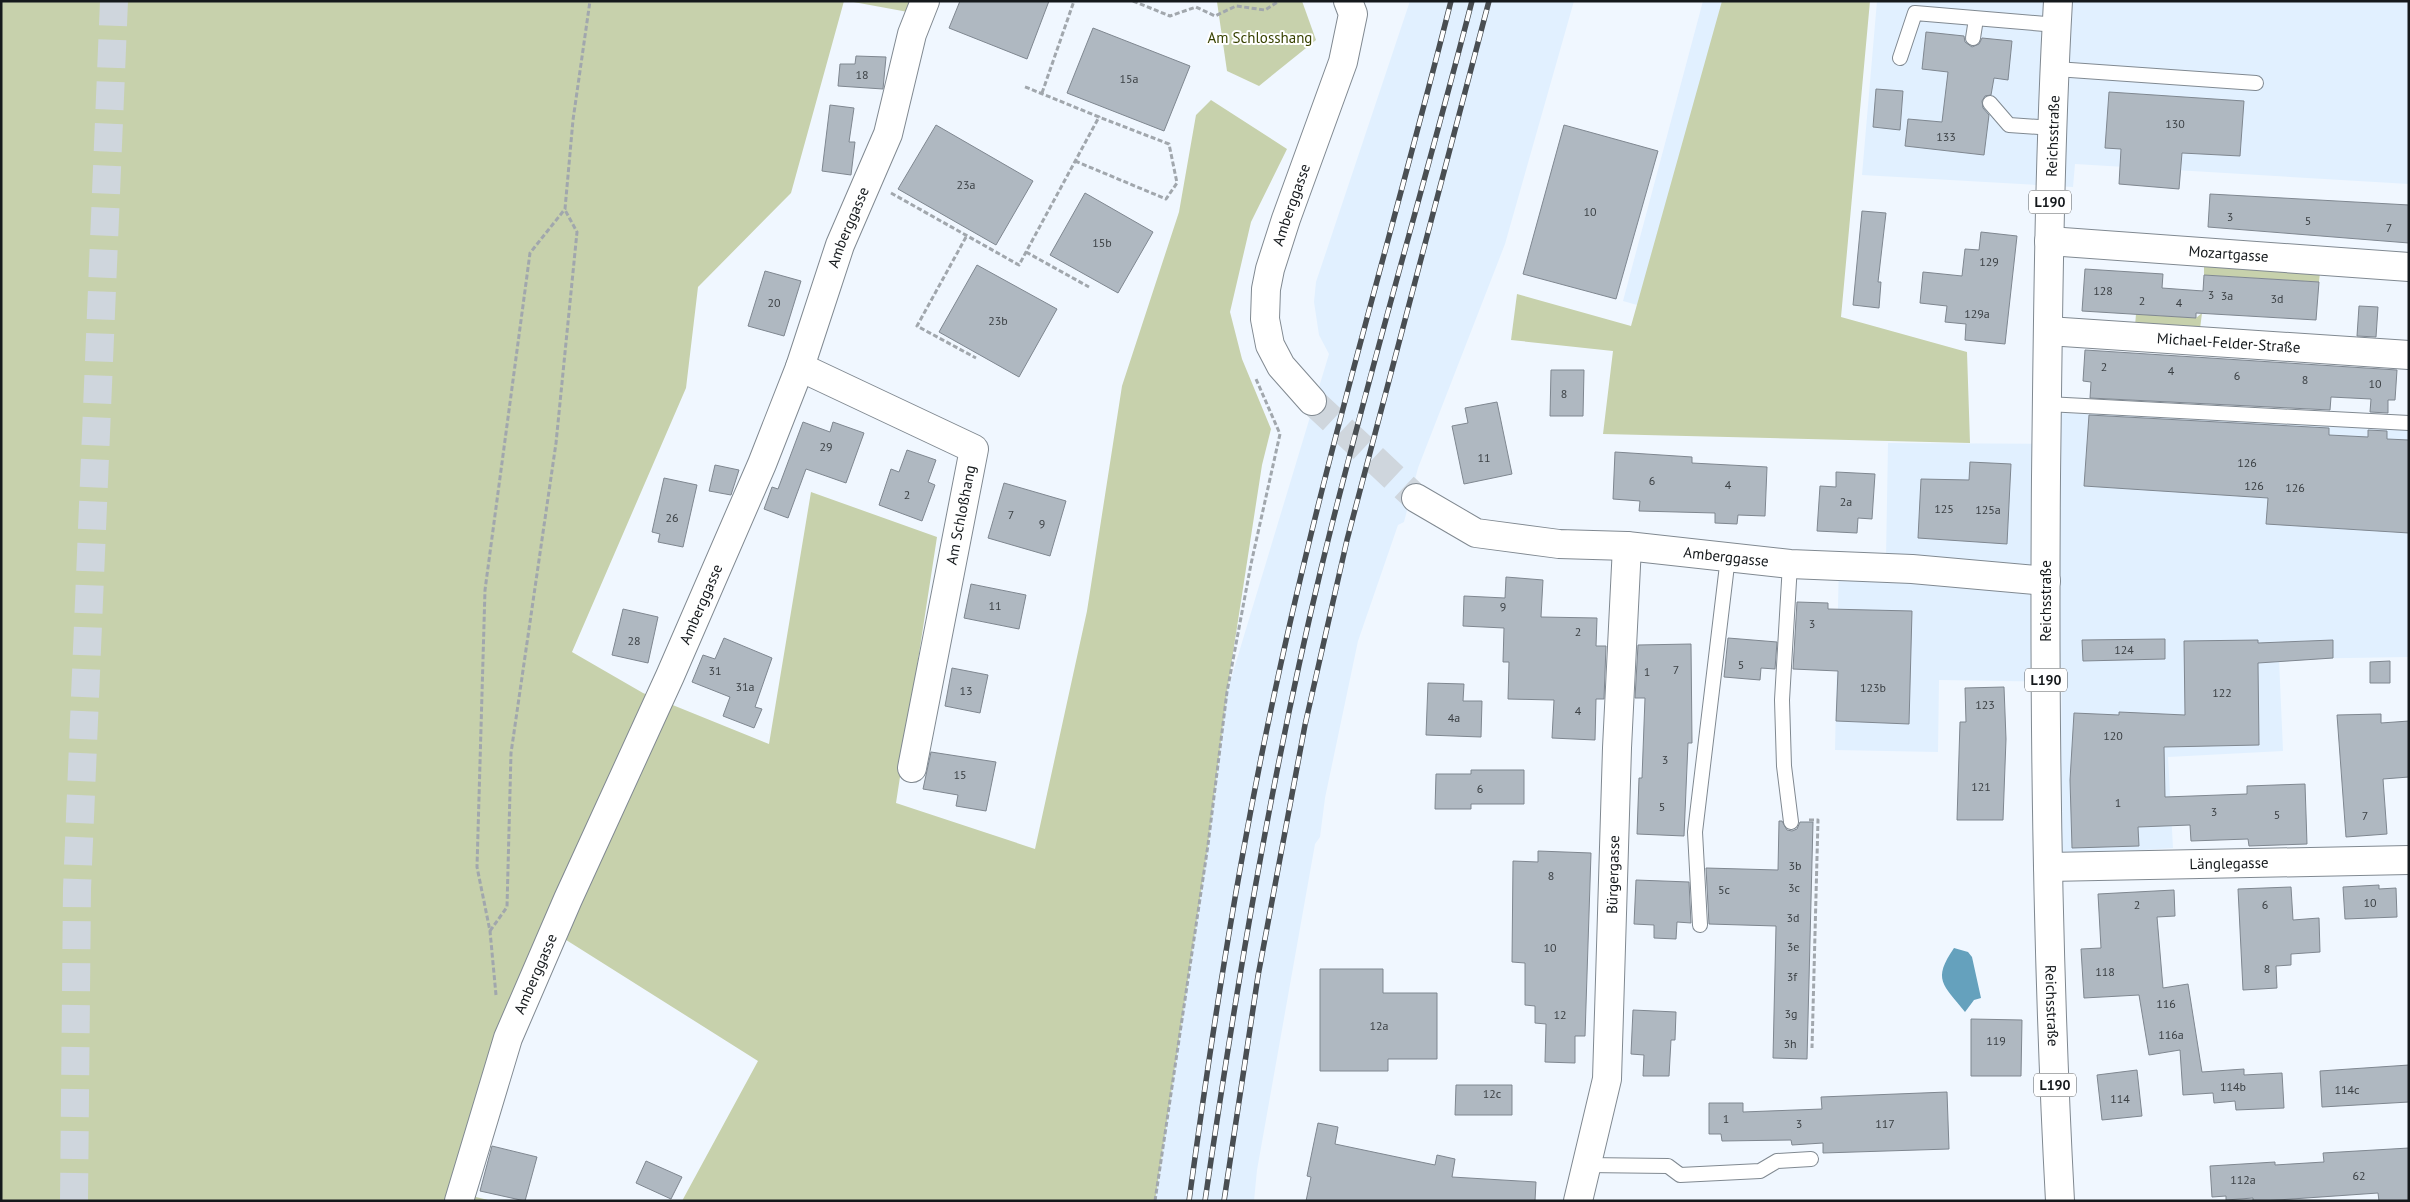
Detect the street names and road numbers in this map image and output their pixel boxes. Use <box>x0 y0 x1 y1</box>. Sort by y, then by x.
street label: Reichsstraße <box>2042 95 2063 177</box>
street label: Amberggasse <box>1268 161 1314 248</box>
street label: Amberggasse <box>823 184 873 270</box>
road number: L190 <box>2029 190 2071 213</box>
street label: Mozartgasse <box>2188 241 2269 266</box>
street label: Michael-Felder-Straße <box>2156 328 2301 357</box>
street label: Am Schloßhang <box>942 463 979 566</box>
street label: Amberggasse <box>1683 542 1770 571</box>
street label: Reichsstraße <box>2036 560 2055 642</box>
street label: Amberggasse <box>675 561 726 647</box>
road number: L190 <box>2025 668 2067 692</box>
street label: Bürgergasse <box>1602 835 1623 914</box>
street label: Länglegasse <box>2189 853 2269 873</box>
street label: Amberggasse <box>510 931 561 1017</box>
street label: Reichsstraße <box>2041 965 2063 1047</box>
road number: L190 <box>2034 1074 2076 1096</box>

